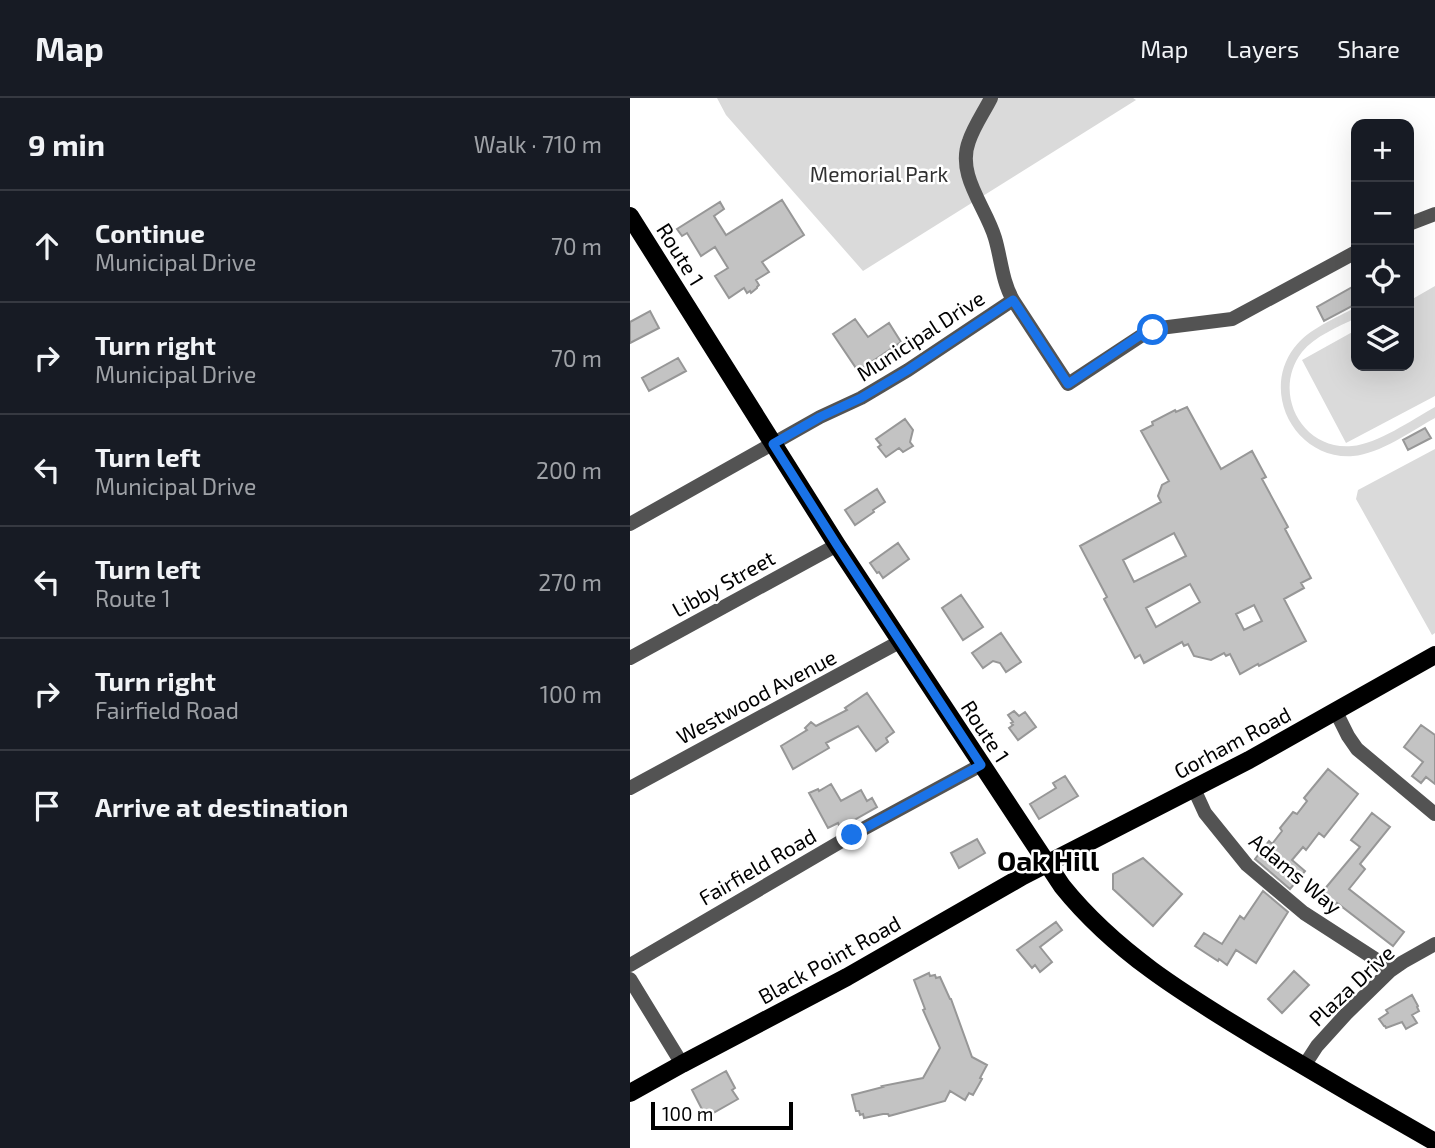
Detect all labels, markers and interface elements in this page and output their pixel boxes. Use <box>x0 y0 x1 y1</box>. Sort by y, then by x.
text: Map <box>35 28 104 68</box>
text: Map <box>1140 34 1188 63</box>
text: Layers <box>1226 34 1299 63</box>
text: Share <box>1337 34 1400 63</box>
map controls <box>1351 119 1414 371</box>
button: + <box>1351 119 1414 182</box>
text: 9 min <box>28 126 105 162</box>
text: Walk · 710 m <box>474 130 602 158</box>
park label: Memorial Park <box>810 161 949 186</box>
button: − <box>1351 182 1414 245</box>
text: Continue <box>95 217 205 248</box>
street label: Route 1 <box>652 218 710 290</box>
icon: ahead <box>28 227 66 265</box>
text: 70 m <box>551 232 602 260</box>
button: locate <box>1351 245 1414 308</box>
text: Municipal Drive <box>95 248 256 276</box>
street label: Municipal Drive <box>851 284 989 386</box>
button: layers <box>1351 308 1414 371</box>
route start <box>1137 314 1168 345</box>
text: Turn right <box>95 329 216 360</box>
icon: right <box>28 339 66 377</box>
text: 70 m <box>551 344 602 372</box>
text: Municipal Drive <box>95 360 256 388</box>
text: Turn left <box>95 441 201 472</box>
icon: left <box>28 451 66 489</box>
text: 200 m <box>536 456 602 484</box>
text: Municipal Drive <box>95 472 256 500</box>
street label: Libby Street <box>667 545 779 621</box>
text: Turn left <box>95 553 201 584</box>
icon: left <box>28 563 66 601</box>
text: 270 m <box>538 568 602 596</box>
text: Route 1 <box>95 584 171 612</box>
street label: Westwood Avenue <box>672 643 840 749</box>
text: Turn right <box>95 665 216 696</box>
icon: right <box>28 675 66 713</box>
text: 100 m <box>540 680 602 708</box>
street label: Route 1 <box>957 695 1015 767</box>
text: Fairfield Road <box>95 696 239 724</box>
street label: Gorham Road <box>1169 701 1295 783</box>
icon: arrive <box>28 787 66 825</box>
text: Arrive at destination <box>95 791 348 822</box>
route end <box>836 819 867 850</box>
street label: Fairfield Road <box>694 822 820 910</box>
street label: Adams Way <box>1245 827 1347 919</box>
district label: Oak Hill <box>997 843 1100 877</box>
street label: Black Point Road <box>753 910 905 1008</box>
street label: Plaza Drive <box>1303 939 1399 1031</box>
scale bar <box>651 1099 793 1131</box>
text: 100 m <box>662 1102 713 1125</box>

